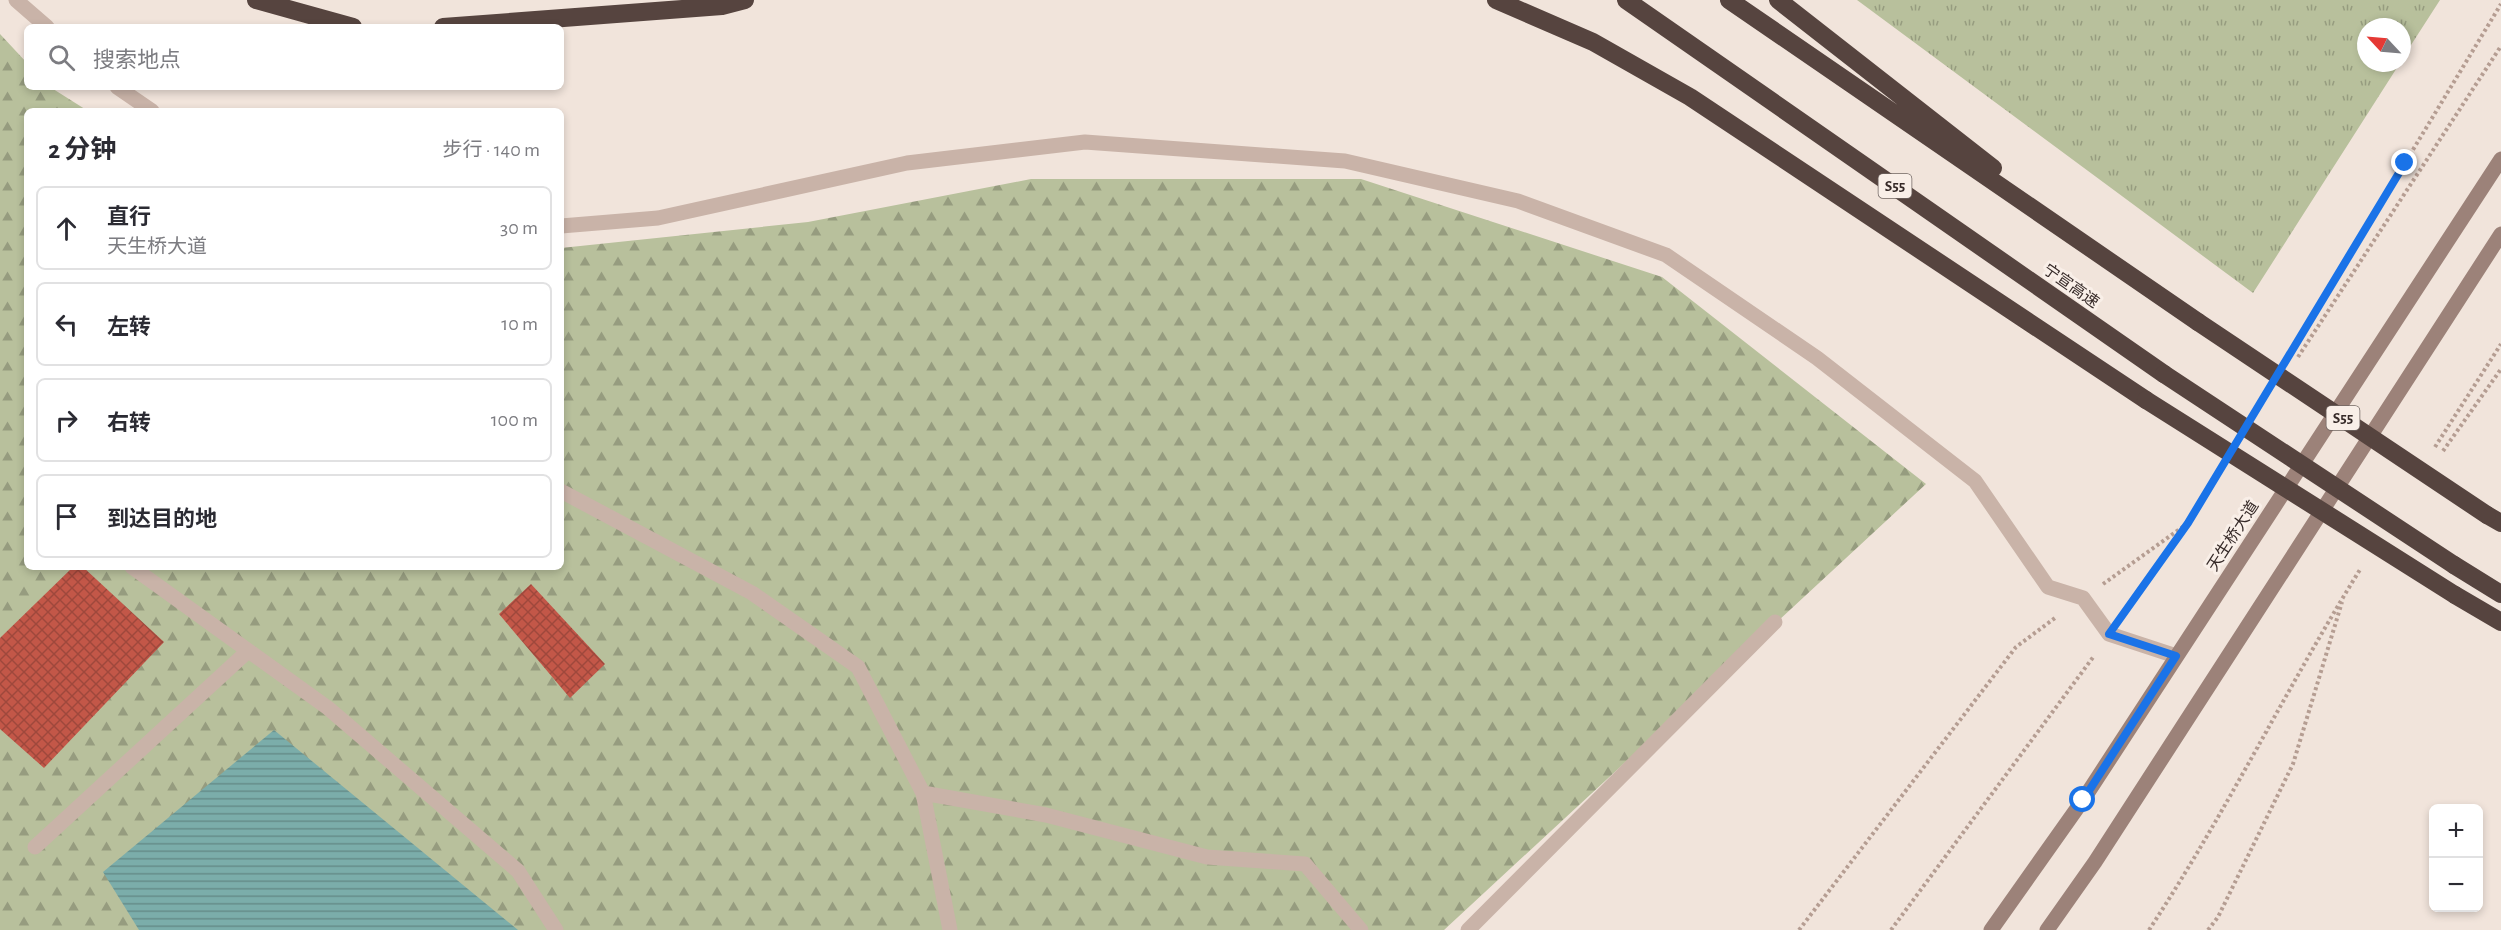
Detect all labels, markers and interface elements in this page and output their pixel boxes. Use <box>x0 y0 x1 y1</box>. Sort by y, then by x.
north arrow <box>2357 18 2411 72</box>
search box <box>24 24 564 90</box>
icon: search <box>45 41 78 74</box>
text: 搜索地点 <box>93 49 181 71</box>
text: 2 分钟 <box>48 137 116 163</box>
text: 步行 · 140 m <box>442 140 540 160</box>
route end <box>2391 149 2417 175</box>
road number: S55 <box>1878 174 1912 198</box>
text: 直行 <box>107 206 151 228</box>
icon: ahead <box>50 212 83 245</box>
text: 30 m <box>500 218 538 238</box>
text: 天生桥大道 <box>107 237 207 257</box>
street label: 宁宣高速 <box>2040 260 2102 311</box>
icon: left <box>50 308 83 341</box>
text: 10 m <box>501 314 538 334</box>
text: 左转 <box>107 316 151 338</box>
icon: right <box>50 404 83 437</box>
road number: S55 <box>2326 406 2360 430</box>
text: 100 m <box>491 410 538 430</box>
text: 右转 <box>107 412 151 434</box>
street label: 天生桥大道 <box>2204 498 2261 574</box>
icon: arrive <box>50 500 83 533</box>
text: 到达目的地 <box>107 508 217 530</box>
route start <box>2069 786 2095 812</box>
map controls <box>2429 804 2483 912</box>
button: + <box>2429 804 2483 858</box>
button: − <box>2429 858 2483 912</box>

